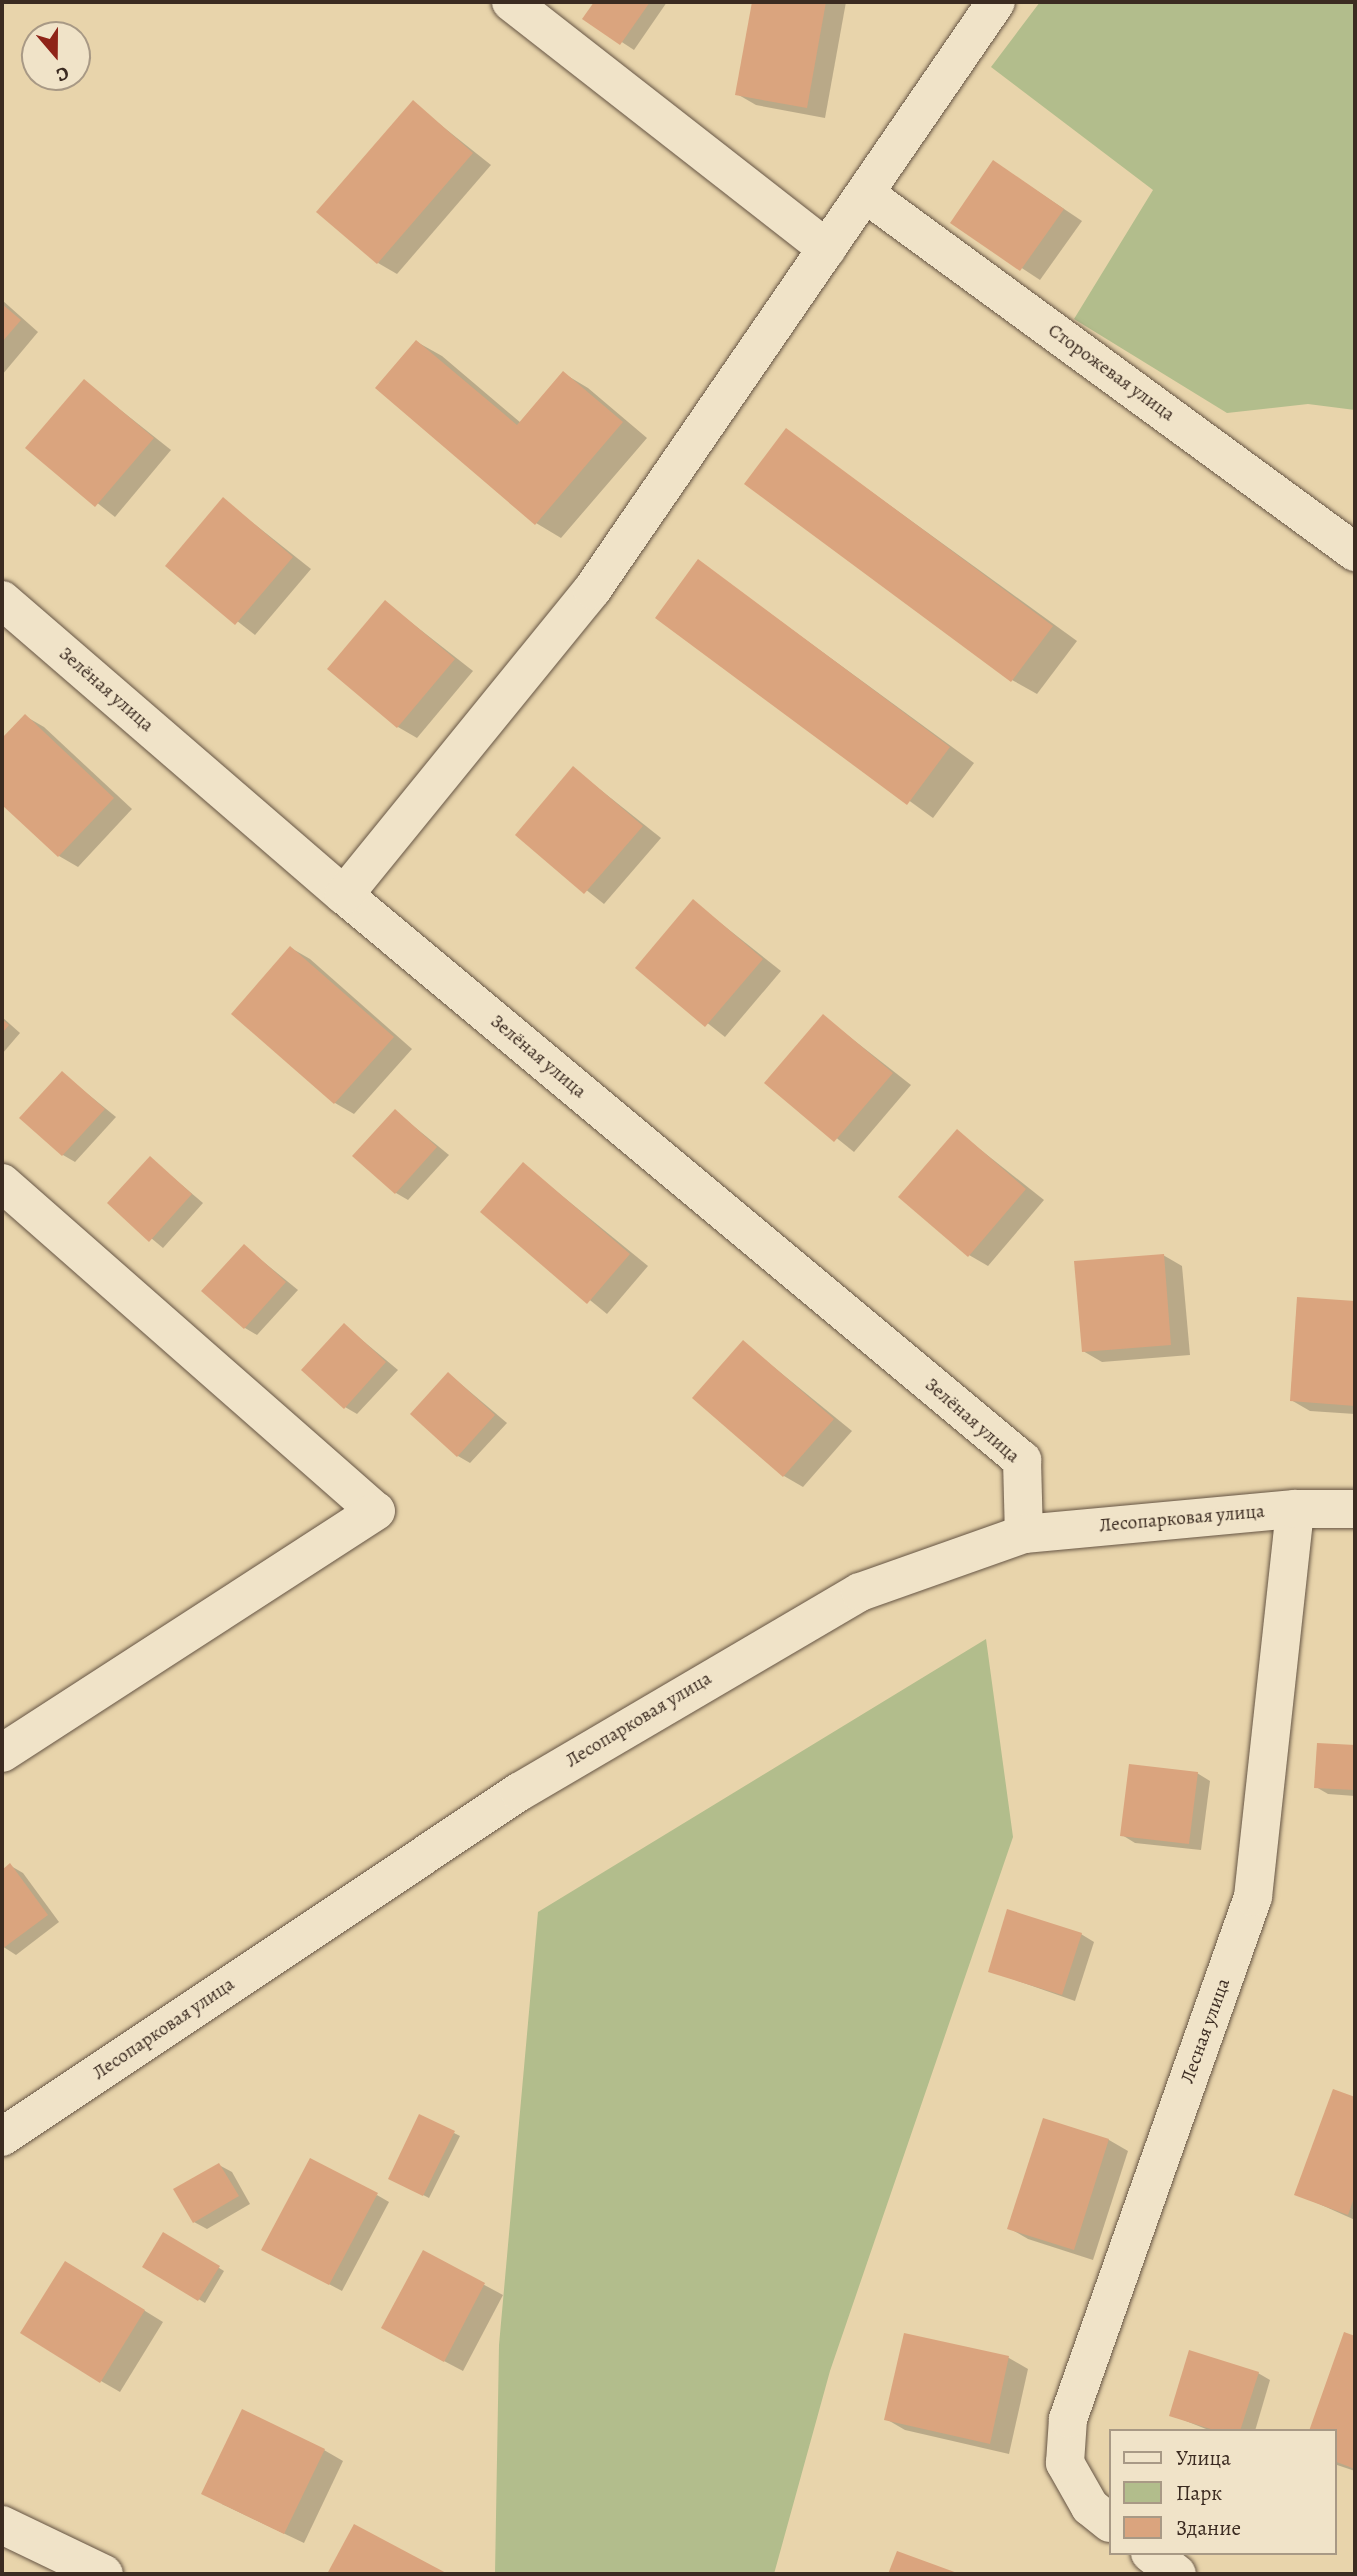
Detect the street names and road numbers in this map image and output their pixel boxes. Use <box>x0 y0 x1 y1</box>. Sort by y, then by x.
street label: Сторожевая улица <box>1043 319 1179 427</box>
street label: Зелёная улица <box>54 643 158 737</box>
street label: Зелёная улица <box>486 1010 590 1104</box>
street label: Зелёная улица <box>920 1374 1024 1468</box>
street label: Лесопарковая улица <box>1098 1500 1266 1538</box>
street label: Лесопарковая улица <box>562 1667 716 1773</box>
street label: Лесопарковая улица <box>89 1973 239 2085</box>
street label: Лесная улица <box>1176 1975 1236 2087</box>

